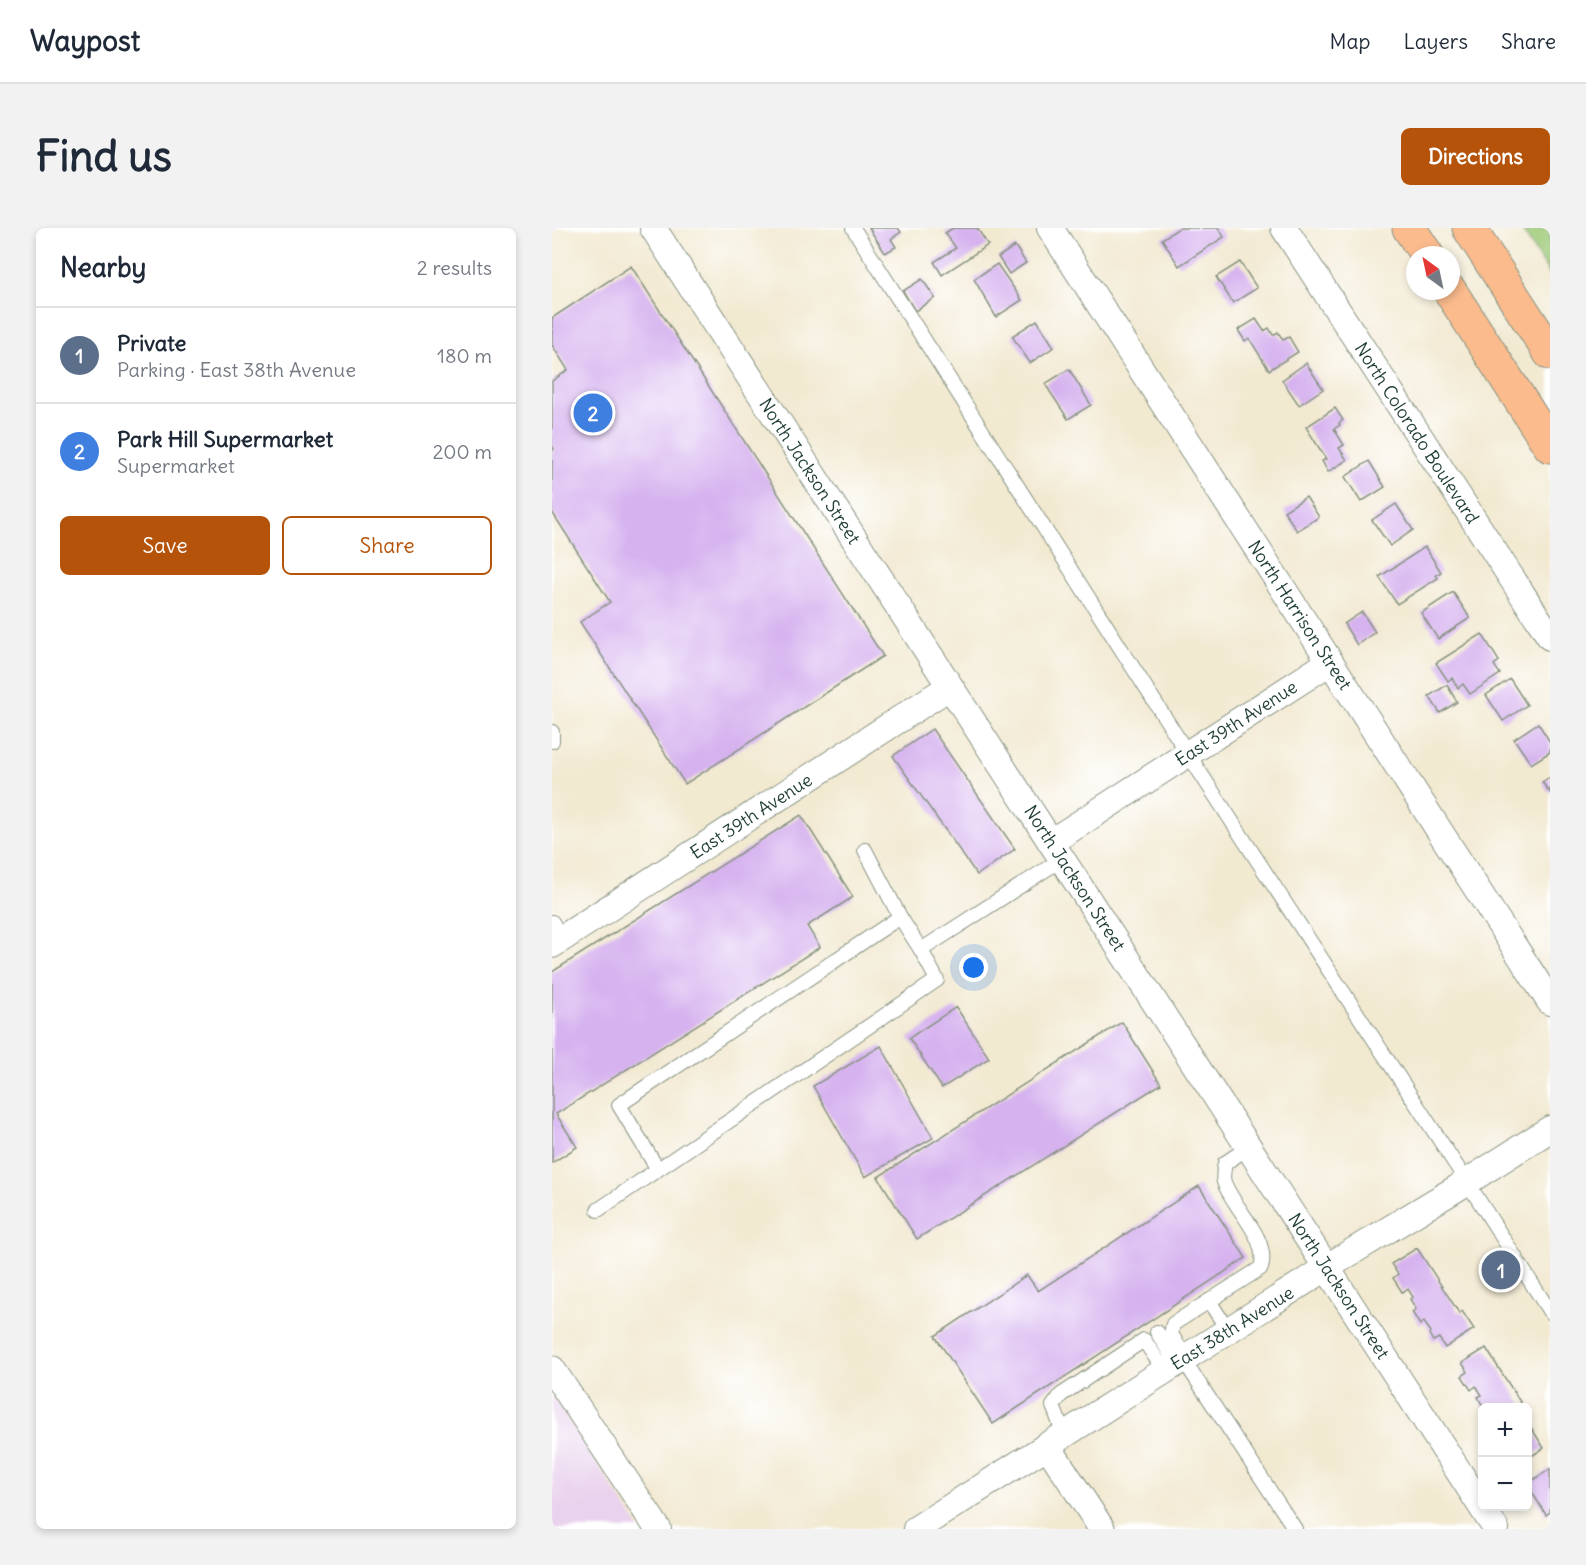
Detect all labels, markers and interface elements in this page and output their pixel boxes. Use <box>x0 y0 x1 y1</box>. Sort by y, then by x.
text: Waypost <box>30 23 140 59</box>
text: Map <box>1330 28 1370 55</box>
text: Layers <box>1403 28 1468 55</box>
text: Share <box>1501 28 1556 55</box>
button: Directions <box>1401 128 1550 185</box>
text: Find us <box>36 130 172 182</box>
north arrow <box>1406 246 1460 300</box>
text: Nearby <box>60 251 146 284</box>
text: 2 results <box>417 255 492 280</box>
text: Private <box>117 329 186 357</box>
street label: North Colorado Boulevard <box>1350 338 1484 528</box>
text: 1 <box>76 343 83 368</box>
text: 180 m <box>437 343 492 368</box>
text: Parking · East 38th Avenue <box>117 357 356 382</box>
pin: 2 <box>574 390 612 435</box>
street label: North Jackson Street <box>754 394 866 548</box>
text: Park Hill Supermarket <box>117 425 333 453</box>
text: 2 <box>74 439 85 464</box>
text: 200 m <box>432 439 492 464</box>
text: Supermarket <box>117 453 235 478</box>
button: Save <box>60 516 270 575</box>
button: Share <box>282 516 492 575</box>
street label: North Harrison Street <box>1243 536 1357 694</box>
street label: East 39th Avenue <box>1171 675 1301 771</box>
street label: East 39th Avenue <box>686 768 816 864</box>
street label: North Jackson Street <box>1019 801 1131 955</box>
your location <box>959 953 988 982</box>
street label: North Jackson Street <box>1283 1209 1395 1363</box>
pin: 1 <box>1482 1248 1520 1292</box>
street label: East 38th Avenue <box>1166 1281 1298 1375</box>
map controls <box>1478 1403 1532 1511</box>
button: + <box>1478 1403 1532 1457</box>
button: − <box>1478 1457 1532 1511</box>

